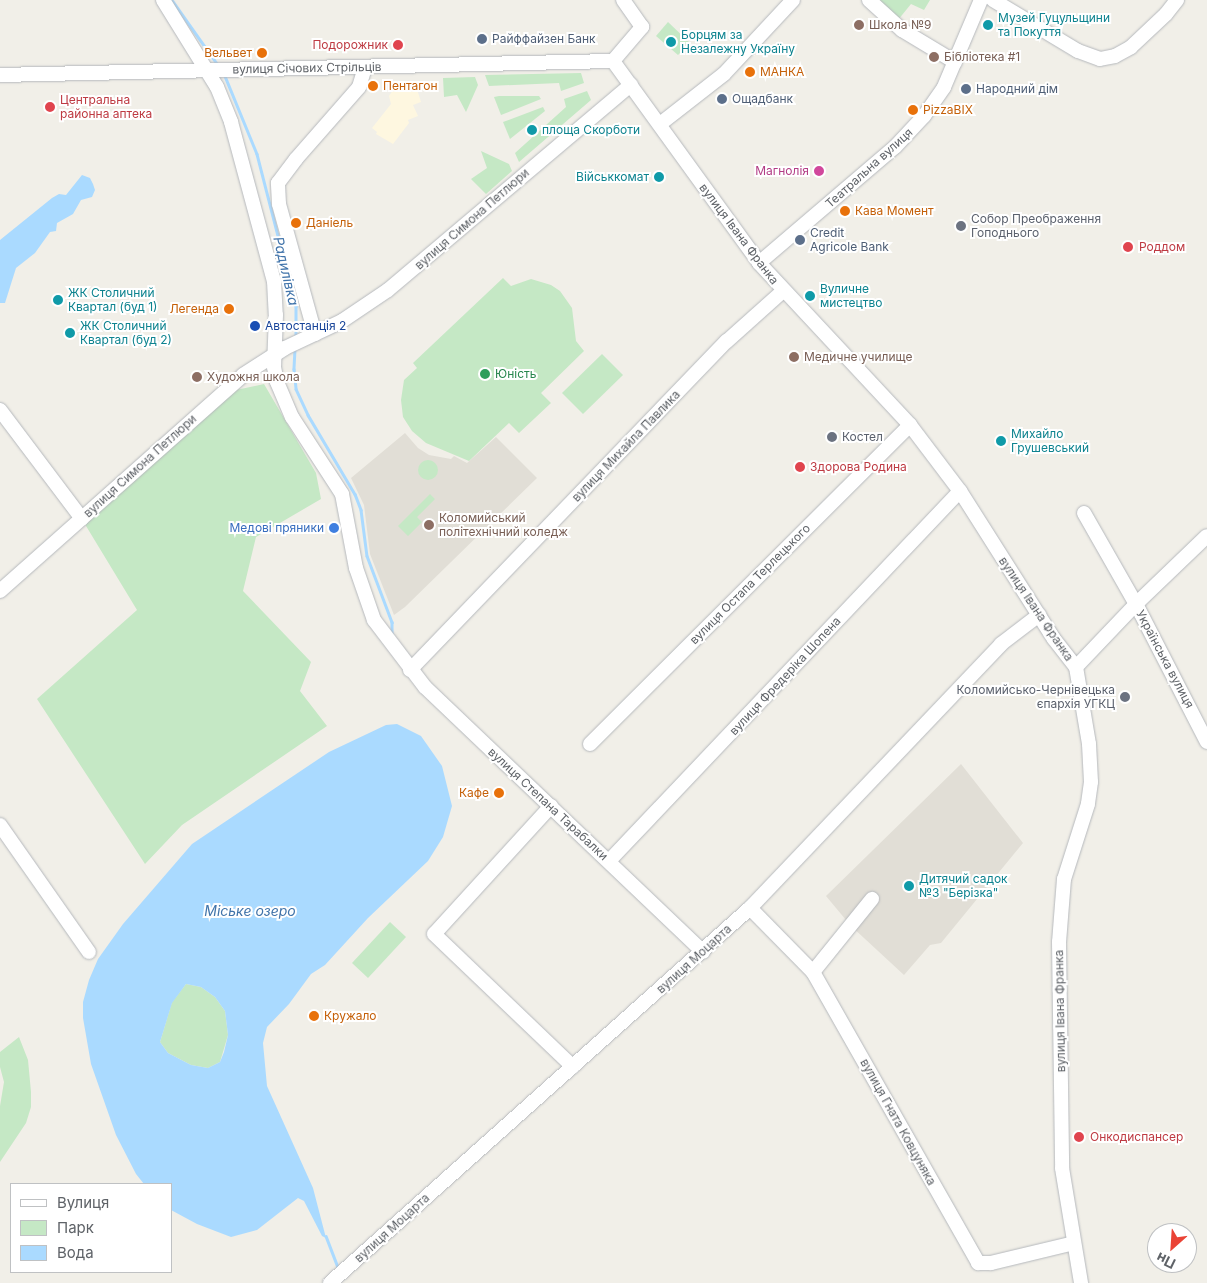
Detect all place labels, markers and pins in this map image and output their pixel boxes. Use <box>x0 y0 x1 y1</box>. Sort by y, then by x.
place label: Музей Гуцульщини та Покуття <box>998 11 1110 39</box>
place label: Школа №9 <box>869 18 931 32</box>
marker: Школа №9 <box>853 19 865 31</box>
marker: Музей Гуцульщини та Покуття <box>982 19 994 31</box>
place label: Борцям за Незалежну Україну <box>681 28 795 56</box>
place label: Райффайзен Банк <box>492 32 595 46</box>
marker: Райффайзен Банк <box>476 33 488 45</box>
marker: Борцям за Незалежну Україну <box>665 36 677 48</box>
place label: Подорожник <box>312 38 388 52</box>
marker: Подорожник <box>392 39 404 51</box>
place label: Вельвет <box>204 46 252 60</box>
marker: Вельвет <box>256 47 268 59</box>
place label: Бібліотека #1 <box>944 50 1020 64</box>
marker: Бібліотека #1 <box>928 51 940 63</box>
place label: МАНКА <box>760 65 804 79</box>
marker: МАНКА <box>744 66 756 78</box>
place label: Пентагон <box>383 79 438 93</box>
marker: Пентагон <box>367 80 379 92</box>
place label: Народний дім <box>976 82 1058 96</box>
marker: Народний дім <box>960 83 972 95</box>
place label: Ощадбанк <box>732 92 793 106</box>
place label: Центральна районна аптека <box>60 93 152 121</box>
marker: Ощадбанк <box>716 93 728 105</box>
marker: Центральна районна аптека <box>44 101 56 113</box>
place label: PizzaBIX <box>923 103 973 117</box>
marker: PizzaBIX <box>907 104 919 116</box>
place label: площа Скорботи <box>542 123 640 137</box>
marker: площа Скорботи <box>526 124 538 136</box>
place label: Магнолія <box>755 164 809 178</box>
marker: Магнолія <box>813 165 825 177</box>
place label: Військкомат <box>576 170 649 184</box>
marker: Військкомат <box>653 171 665 183</box>
place label: Кава Момент <box>855 204 934 218</box>
marker: Кава Момент <box>839 205 851 217</box>
place label: Собор Преображення Гоподнього <box>971 212 1101 240</box>
place label: Даніель <box>306 216 353 230</box>
marker: Даніель <box>290 217 302 229</box>
marker: Собор Преображення Гоподнього <box>955 220 967 232</box>
place label: Credit Agricole Bank <box>810 226 889 254</box>
marker: Credit Agricole Bank <box>794 234 806 246</box>
marker: Роддом <box>1121 240 1135 254</box>
place label: Роддом <box>1139 240 1185 254</box>
place label: Вуличне мистецтво <box>820 282 882 310</box>
place label: ЖК Столичний Квартал (буд 1) <box>68 286 157 314</box>
marker: Вуличне мистецтво <box>804 290 816 302</box>
marker: ЖК Столичний Квартал (буд 1) <box>52 294 64 306</box>
place label: Легенда <box>170 302 219 316</box>
marker: Легенда <box>223 303 235 315</box>
place label: ЖК Столичний Квартал (буд 2) <box>80 319 172 347</box>
place label: Автостанція 2 <box>265 319 346 333</box>
marker: Автостанція 2 <box>249 320 261 332</box>
marker: ЖК Столичний Квартал (буд 2) <box>64 327 76 339</box>
place label: Медичне училище <box>804 350 912 364</box>
marker: Медичне училище <box>788 351 800 363</box>
place label: Юність <box>495 367 537 381</box>
marker: Юність <box>479 368 491 380</box>
place label: Художня школа <box>207 370 300 384</box>
marker: Художня школа <box>191 371 203 383</box>
place label: Михайло Грушевський <box>1011 427 1089 455</box>
place label: Костел <box>842 430 883 444</box>
marker: Костел <box>826 431 838 443</box>
marker: Михайло Грушевський <box>995 435 1007 447</box>
place label: Здорова Родина <box>810 460 907 474</box>
marker: Здорова Родина <box>794 461 806 473</box>
place label: Коломийський політехнічний коледж <box>439 511 568 539</box>
marker: Коломийський політехнічний коледж <box>423 519 435 531</box>
place label: Медові пряники <box>230 521 324 535</box>
marker: Медові пряники <box>328 522 340 534</box>
place label: Коломийсько-Чернівецька єпархія УГКЦ <box>957 683 1115 711</box>
marker: Коломийсько-Чернівецька єпархія УГКЦ <box>1119 691 1131 703</box>
place label: Кафе <box>459 786 489 800</box>
marker: Кафе <box>493 787 505 799</box>
place label: Дитячий садок №3 "Берізка" <box>919 872 1008 900</box>
marker: Дитячий садок №3 "Берізка" <box>903 880 915 892</box>
place label: Кружало <box>324 1009 376 1023</box>
marker: Кружало <box>308 1010 320 1022</box>
marker: Онкодиспансер <box>1072 1130 1086 1144</box>
place label: Онкодиспансер <box>1090 1130 1183 1144</box>

